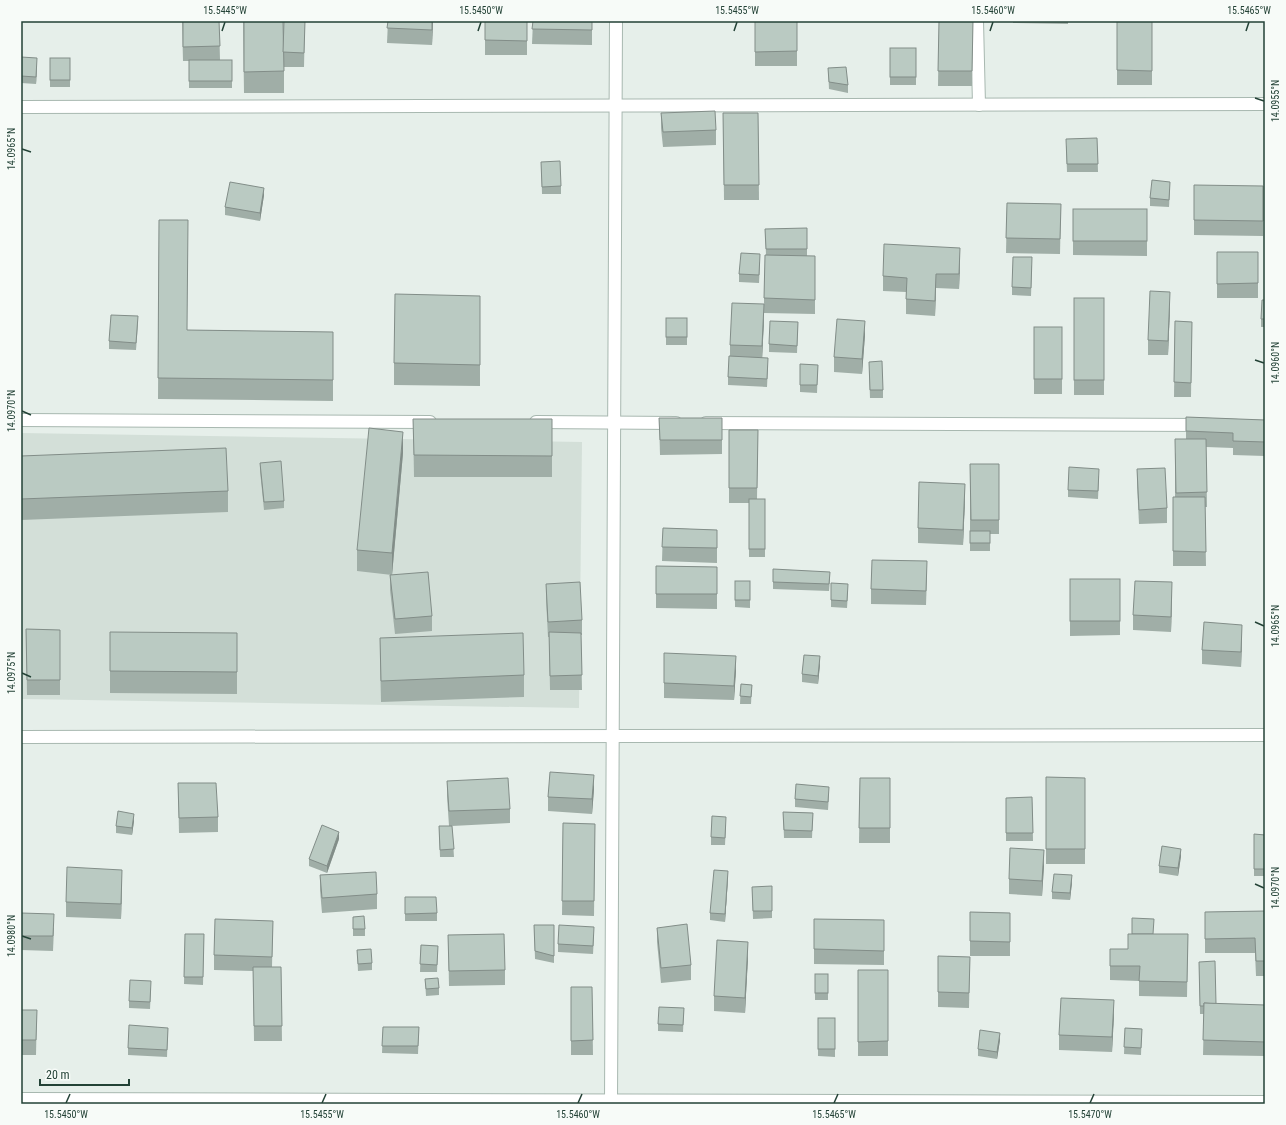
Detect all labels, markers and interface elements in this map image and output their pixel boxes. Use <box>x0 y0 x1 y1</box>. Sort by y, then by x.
text: 15.5445°W <box>203 5 247 16</box>
text: 15.5450°W <box>459 5 503 16</box>
text: 15.5455°W <box>715 5 759 16</box>
text: 15.5460°W <box>971 5 1015 16</box>
text: 15.5465°W <box>1227 5 1271 16</box>
text: 14.0955°N <box>1270 80 1281 122</box>
text: 14.0965°N <box>6 128 17 170</box>
text: 14.0960°N <box>1270 342 1281 384</box>
text: 14.0970°N <box>6 390 17 432</box>
text: 14.0965°N <box>1270 605 1281 647</box>
text: 14.0975°N <box>6 652 17 694</box>
text: 14.0970°N <box>1270 867 1281 909</box>
text: 14.0980°N <box>6 915 17 957</box>
scale bar <box>40 1061 129 1087</box>
text: 20 m <box>46 1068 70 1082</box>
text: 15.5450°W <box>44 1109 88 1120</box>
text: 15.5455°W <box>300 1109 344 1120</box>
text: 15.5460°W <box>556 1109 600 1120</box>
text: 15.5465°W <box>812 1109 856 1120</box>
text: 15.5470°W <box>1068 1109 1112 1120</box>

